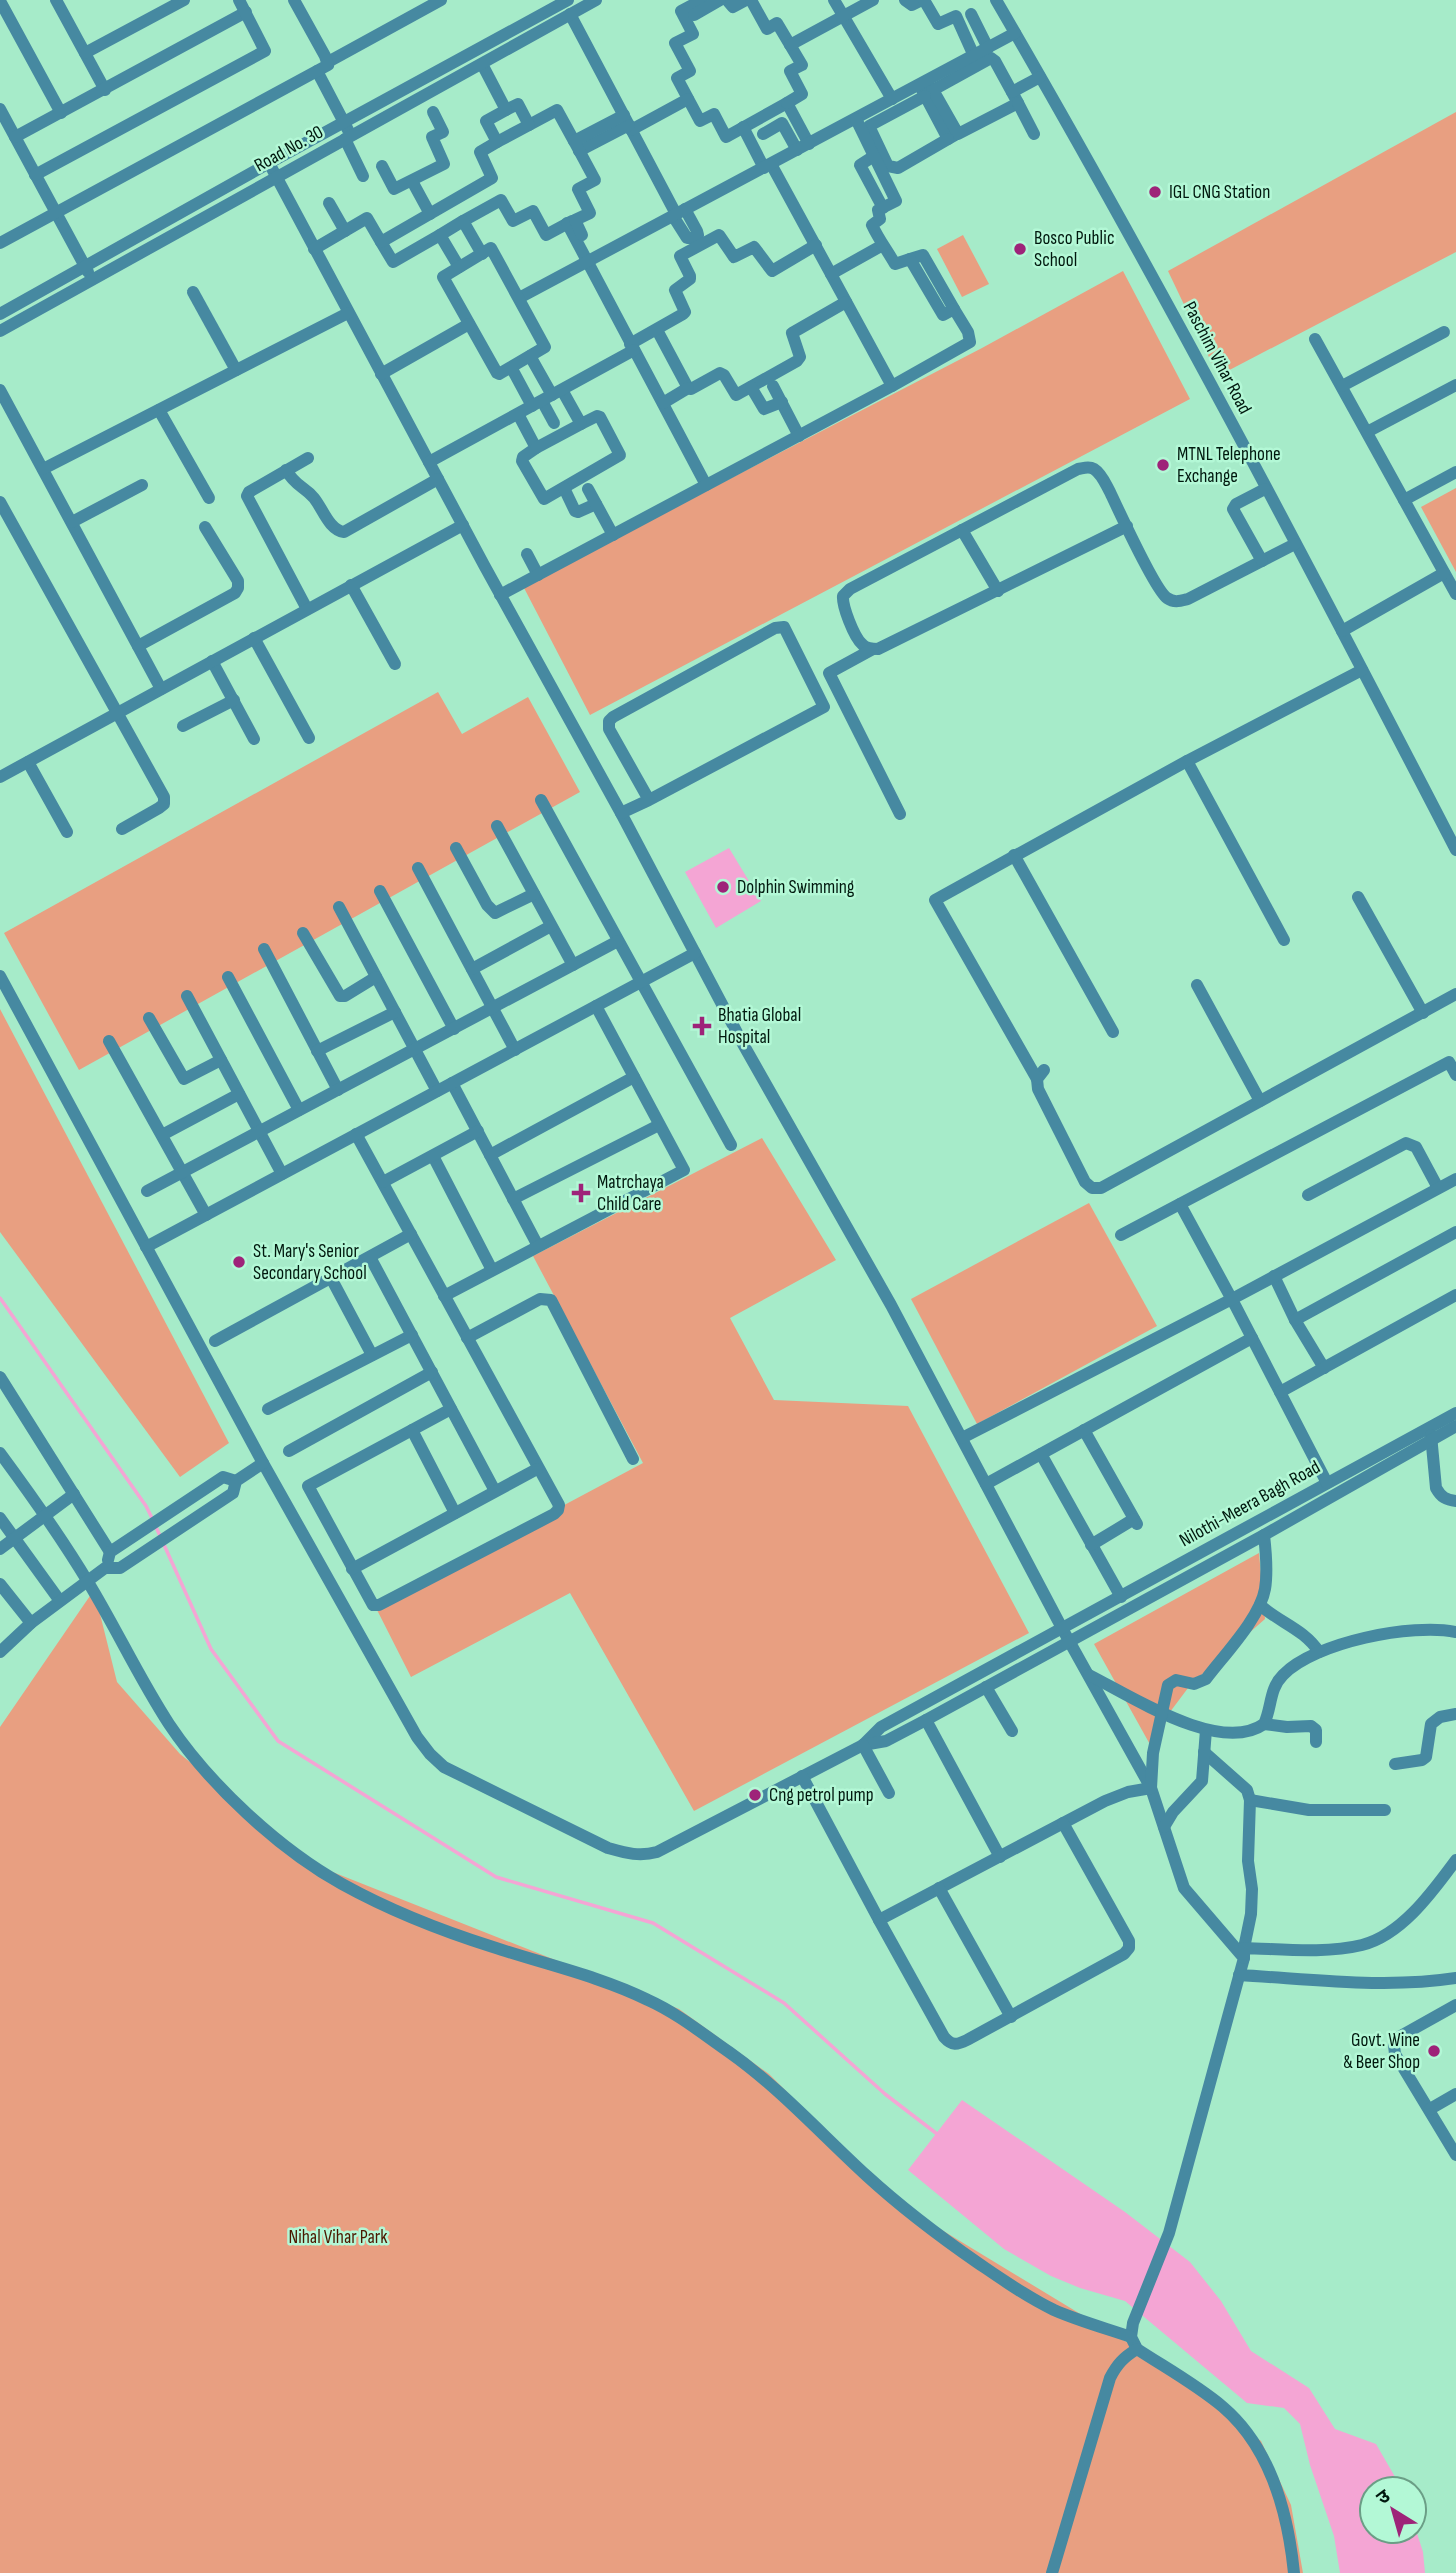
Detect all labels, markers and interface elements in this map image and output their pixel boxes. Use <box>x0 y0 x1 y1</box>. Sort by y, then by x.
street label: Road No. 30 <box>251 121 327 177</box>
place label: IGL CNG Station <box>1169 181 1270 204</box>
marker: IGL CNG Station <box>1147 184 1163 200</box>
place label: Bosco Public School <box>1034 227 1115 272</box>
marker: Bosco Public School <box>1012 241 1028 257</box>
street label: Paschim Vihar Road <box>1178 298 1256 418</box>
place label: MTNL Telephone Exchange <box>1177 443 1281 488</box>
marker: MTNL Telephone Exchange <box>1155 457 1171 473</box>
place label: Dolphin Swimming <box>737 876 855 899</box>
marker: Dolphin Swimming <box>715 879 731 895</box>
place label: Bhatia Global Hospital <box>718 1004 801 1049</box>
marker: Bhatia Global Hospital <box>692 1016 712 1036</box>
place label: Matrchaya Child Care <box>597 1171 664 1216</box>
marker: Matrchaya Child Care <box>571 1183 591 1203</box>
place label: St. Mary's Senior Secondary School <box>253 1240 367 1285</box>
marker: St. Mary's Senior Secondary School <box>231 1254 247 1270</box>
street label: Nilothi-Meera Bagh Road <box>1176 1456 1324 1552</box>
place label: Cng petrol pump <box>769 1784 874 1807</box>
marker: Cng petrol pump <box>747 1787 763 1803</box>
place label: Govt. Wine & Beer Shop <box>1343 2029 1420 2074</box>
marker: Govt. Wine & Beer Shop <box>1426 2043 1442 2059</box>
park label: Nihal Vihar Park <box>288 2226 388 2249</box>
north arrow <box>1358 2475 1428 2545</box>
text: उ <box>1372 2485 1396 2510</box>

